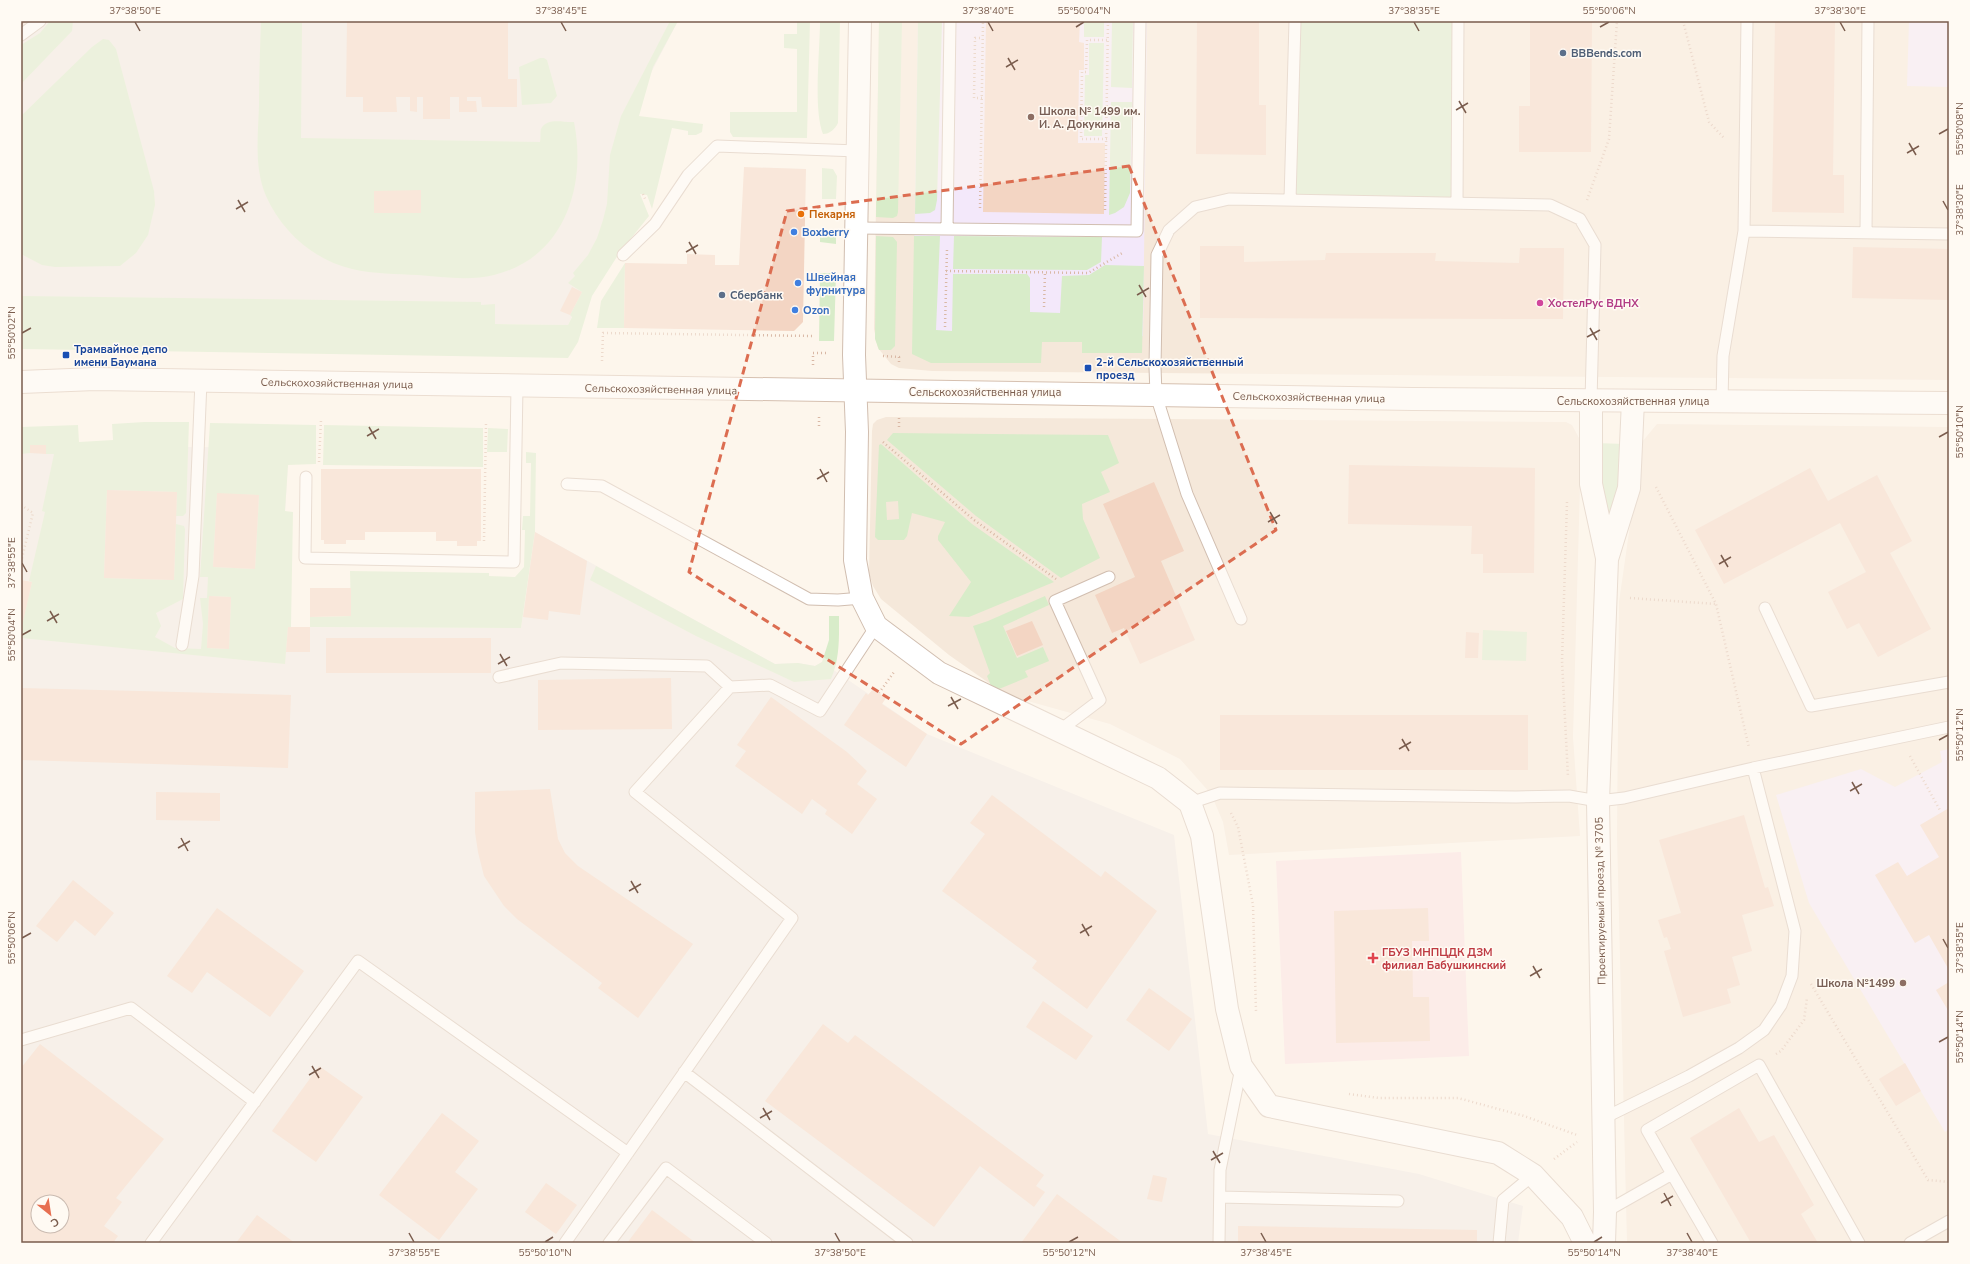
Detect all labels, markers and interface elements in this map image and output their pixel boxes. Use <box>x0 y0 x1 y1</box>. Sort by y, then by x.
text: 37°38'50"E <box>109 4 161 18</box>
text: 37°38'45"E <box>535 4 587 18</box>
text: 37°38'40"E <box>962 4 1014 18</box>
text: 55°50'04"N <box>1057 4 1111 18</box>
text: 37°38'35"E <box>1388 4 1440 18</box>
text: 55°50'06"N <box>1582 4 1636 18</box>
text: 37°38'30"E <box>1814 4 1866 18</box>
place label: BBBends.com <box>1571 46 1642 61</box>
marker: BBBends.com <box>1558 48 1568 58</box>
text: 55°50'08"N <box>1953 102 1967 156</box>
place label: Школа № 1499 им. И. А. Докукина <box>1039 104 1141 132</box>
marker: Школа № 1499 им. И. А. Докукина <box>1026 112 1036 122</box>
text: 37°38'30"E <box>1953 184 1967 236</box>
place label: Пекарня <box>809 207 856 222</box>
marker: Пекарня <box>796 209 806 219</box>
place label: Boxberry <box>802 225 849 240</box>
marker: Boxberry <box>789 227 799 237</box>
place label: Швейная фурнитура <box>806 270 865 298</box>
marker: Швейная фурнитура <box>793 278 803 288</box>
place label: Сбербанк <box>730 288 783 303</box>
marker: Сбербанк <box>717 290 727 300</box>
place label: ХостелРус ВДНХ <box>1547 296 1639 311</box>
marker: ХостелРус ВДНХ <box>1535 298 1545 308</box>
place label: Ozon <box>803 303 830 318</box>
marker: Ozon <box>790 305 800 315</box>
text: 55°50'02"N <box>5 306 19 360</box>
place label: Трамвайное депо имени Баумана <box>74 342 168 370</box>
marker: Трамвайное депо имени Баумана <box>61 350 71 360</box>
place label: 2-й Сельскохозяйственный проезд <box>1096 355 1244 383</box>
marker: 2-й Сельскохозяйственный проезд <box>1083 363 1093 373</box>
street label: Сельскохозяйственная улица <box>260 375 414 392</box>
street label: Сельскохозяйственная улица <box>584 381 738 398</box>
street label: Сельскохозяйственная улица <box>909 385 1061 400</box>
street label: Сельскохозяйственная улица <box>1232 389 1386 406</box>
street label: Сельскохозяйственная улица <box>1557 394 1709 409</box>
text: 55°50'10"N <box>1953 405 1967 459</box>
text: 37°38'55"E <box>5 537 19 589</box>
text: 55°50'04"N <box>5 608 19 662</box>
text: 55°50'12"N <box>1953 708 1967 762</box>
street label: Проектируемый проезд № 3705 <box>1592 817 1609 985</box>
text: 55°50'06"N <box>5 911 19 965</box>
text: 37°38'35"E <box>1953 922 1967 974</box>
place label: ГБУЗ МНПЦДК ДЗМ филиал Бабушкинский <box>1382 945 1506 973</box>
marker: ГБУЗ МНПЦДК ДЗМ филиал Бабушкинский <box>1367 952 1379 964</box>
place label: Школа №1499 <box>1816 976 1895 991</box>
marker: Школа №1499 <box>1898 978 1908 988</box>
text: 55°50'14"N <box>1953 1010 1967 1064</box>
north arrow <box>30 1194 70 1234</box>
text: С <box>47 1214 62 1231</box>
text: 37°38'55"E <box>388 1246 440 1260</box>
text: 55°50'10"N <box>518 1246 572 1260</box>
text: 37°38'50"E <box>814 1246 866 1260</box>
text: 55°50'12"N <box>1042 1246 1096 1260</box>
text: 37°38'45"E <box>1240 1246 1292 1260</box>
text: 55°50'14"N <box>1567 1246 1621 1260</box>
text: 37°38'40"E <box>1666 1246 1718 1260</box>

